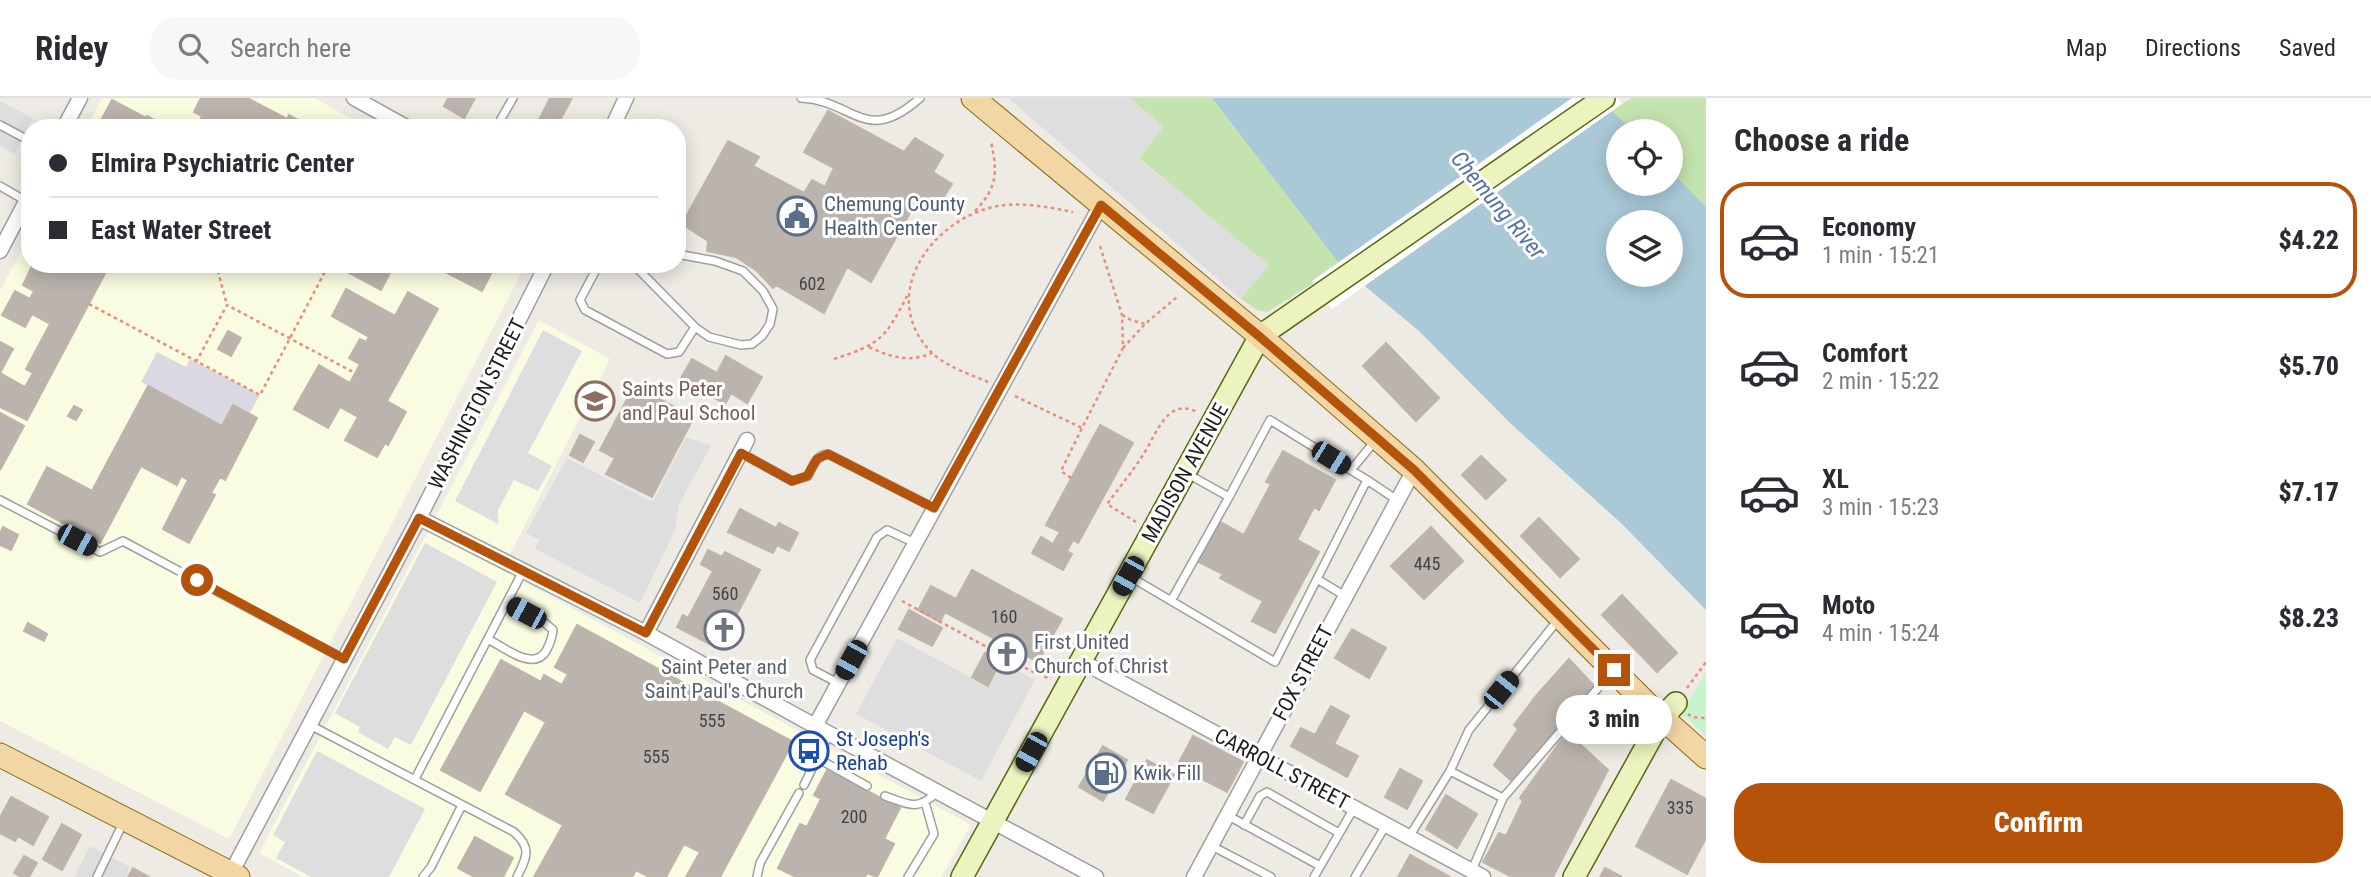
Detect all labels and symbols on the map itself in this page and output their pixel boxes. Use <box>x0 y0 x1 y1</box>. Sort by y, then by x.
water label: Chemung River <box>1445 146 1552 265</box>
place label: Chemung County Health Center <box>824 192 965 240</box>
public building icon: Chemung County Health Center <box>776 195 818 237</box>
house number: 602 <box>799 273 825 294</box>
street label: WASHINGTON STREET <box>424 315 530 493</box>
place label: Saints Peter and Paul School <box>622 377 755 425</box>
school or university icon: Saints Peter and Paul School <box>574 380 616 422</box>
street label: MADISON AVENUE <box>1137 399 1233 547</box>
car <box>1308 438 1355 478</box>
car <box>54 521 101 559</box>
car <box>1109 553 1148 599</box>
house number: 445 <box>1414 553 1440 574</box>
route start <box>181 564 213 596</box>
house number: 560 <box>712 583 738 604</box>
car <box>503 594 550 632</box>
house number: 160 <box>991 606 1017 627</box>
church icon: Saint Peter and Saint Paul's Church <box>703 609 745 651</box>
street label: FOX STREET <box>1268 621 1338 724</box>
place label: First United Church of Christ <box>1034 630 1168 678</box>
church icon: First United Church of Christ <box>986 633 1028 675</box>
car <box>832 637 871 683</box>
route end <box>1598 654 1630 686</box>
place label: Saint Peter and Saint Paul's Church <box>644 655 804 703</box>
car <box>1480 667 1523 713</box>
callout: 3 min <box>1556 694 1672 744</box>
house number: 555 <box>699 710 725 731</box>
street label: CARROLL STREET <box>1211 723 1353 815</box>
place label: St Joseph's Rehab <box>836 727 930 775</box>
car <box>1012 729 1051 775</box>
bus stop icon: St Joseph's Rehab <box>788 730 830 772</box>
house number: 555 <box>643 746 669 767</box>
fuel station icon: Kwik Fill <box>1085 752 1127 794</box>
place label: Kwik Fill <box>1133 761 1201 785</box>
house number: 335 <box>1667 797 1693 818</box>
house number: 200 <box>841 806 867 827</box>

